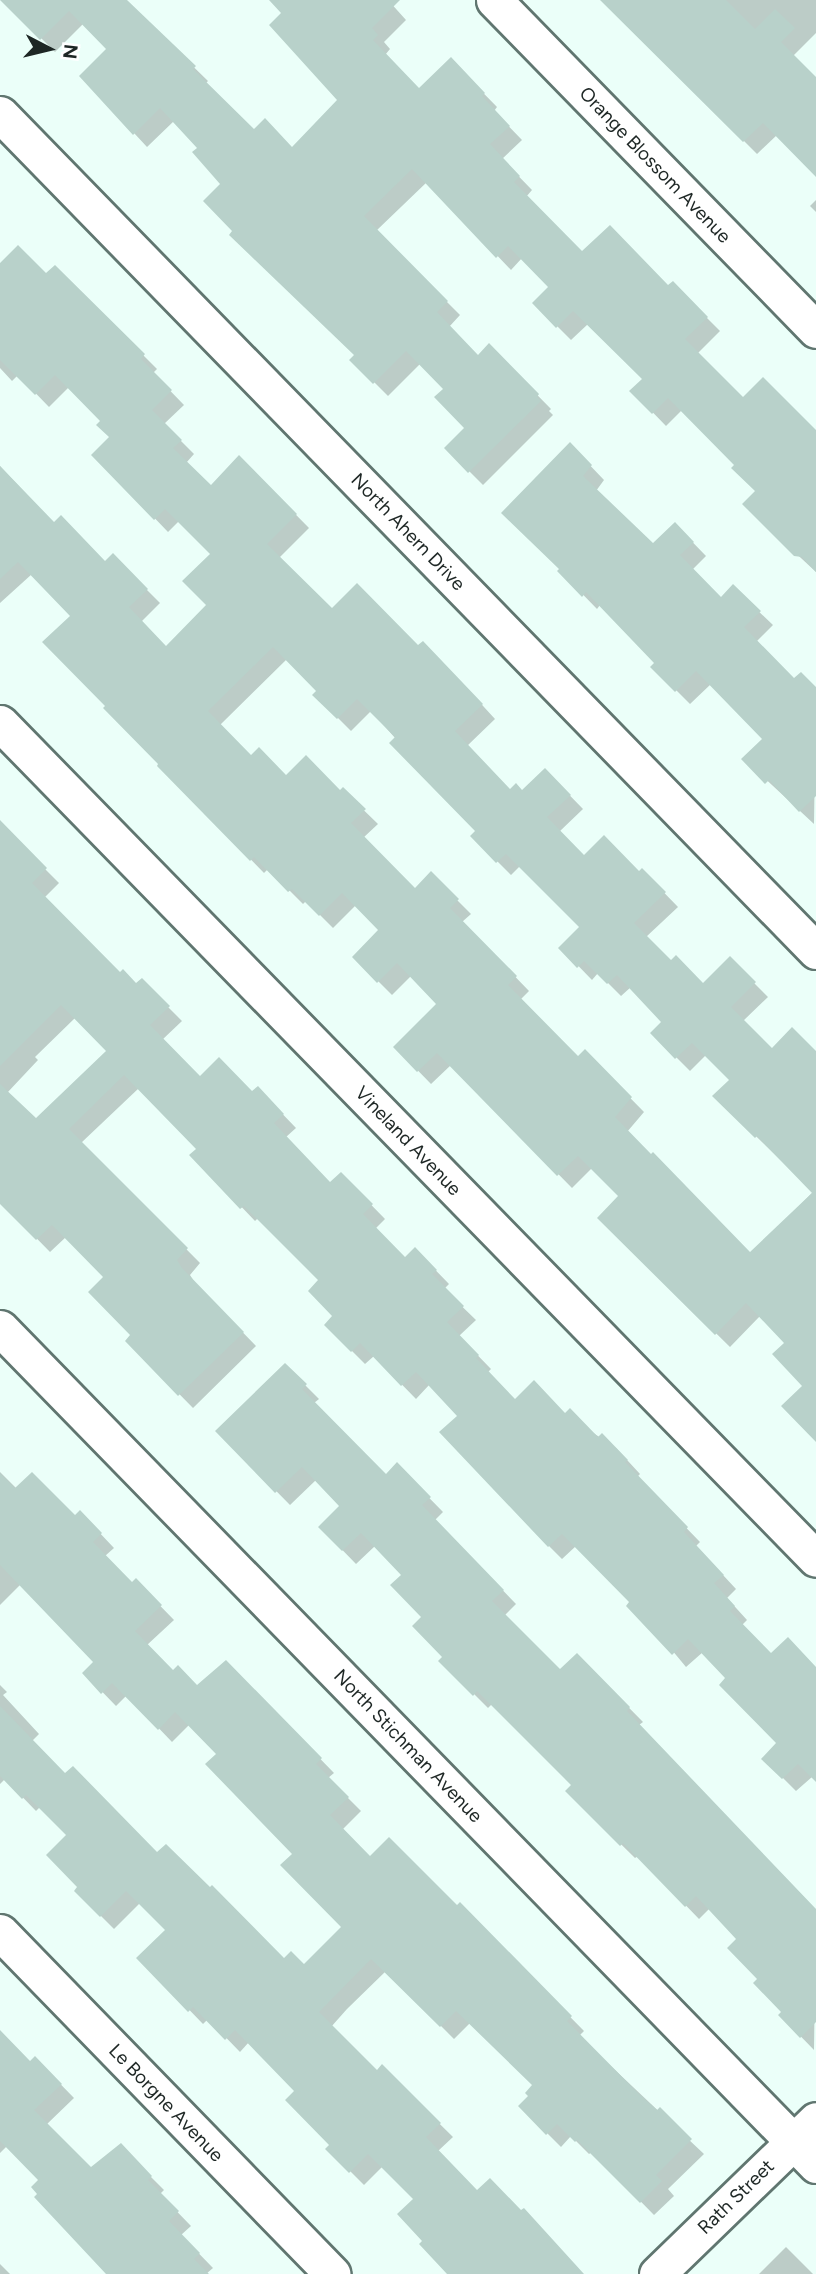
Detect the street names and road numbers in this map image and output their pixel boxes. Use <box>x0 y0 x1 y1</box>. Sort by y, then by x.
street label: Orange Blossom Avenue <box>574 82 736 248</box>
street label: North Ahern Drive <box>346 469 470 595</box>
street label: Vineland Avenue <box>350 1082 466 1200</box>
street label: North Stichman Avenue <box>329 1665 487 1827</box>
street label: Le Borgne Avenue <box>104 2039 228 2167</box>
street label: Rath Street <box>693 2155 779 2239</box>

